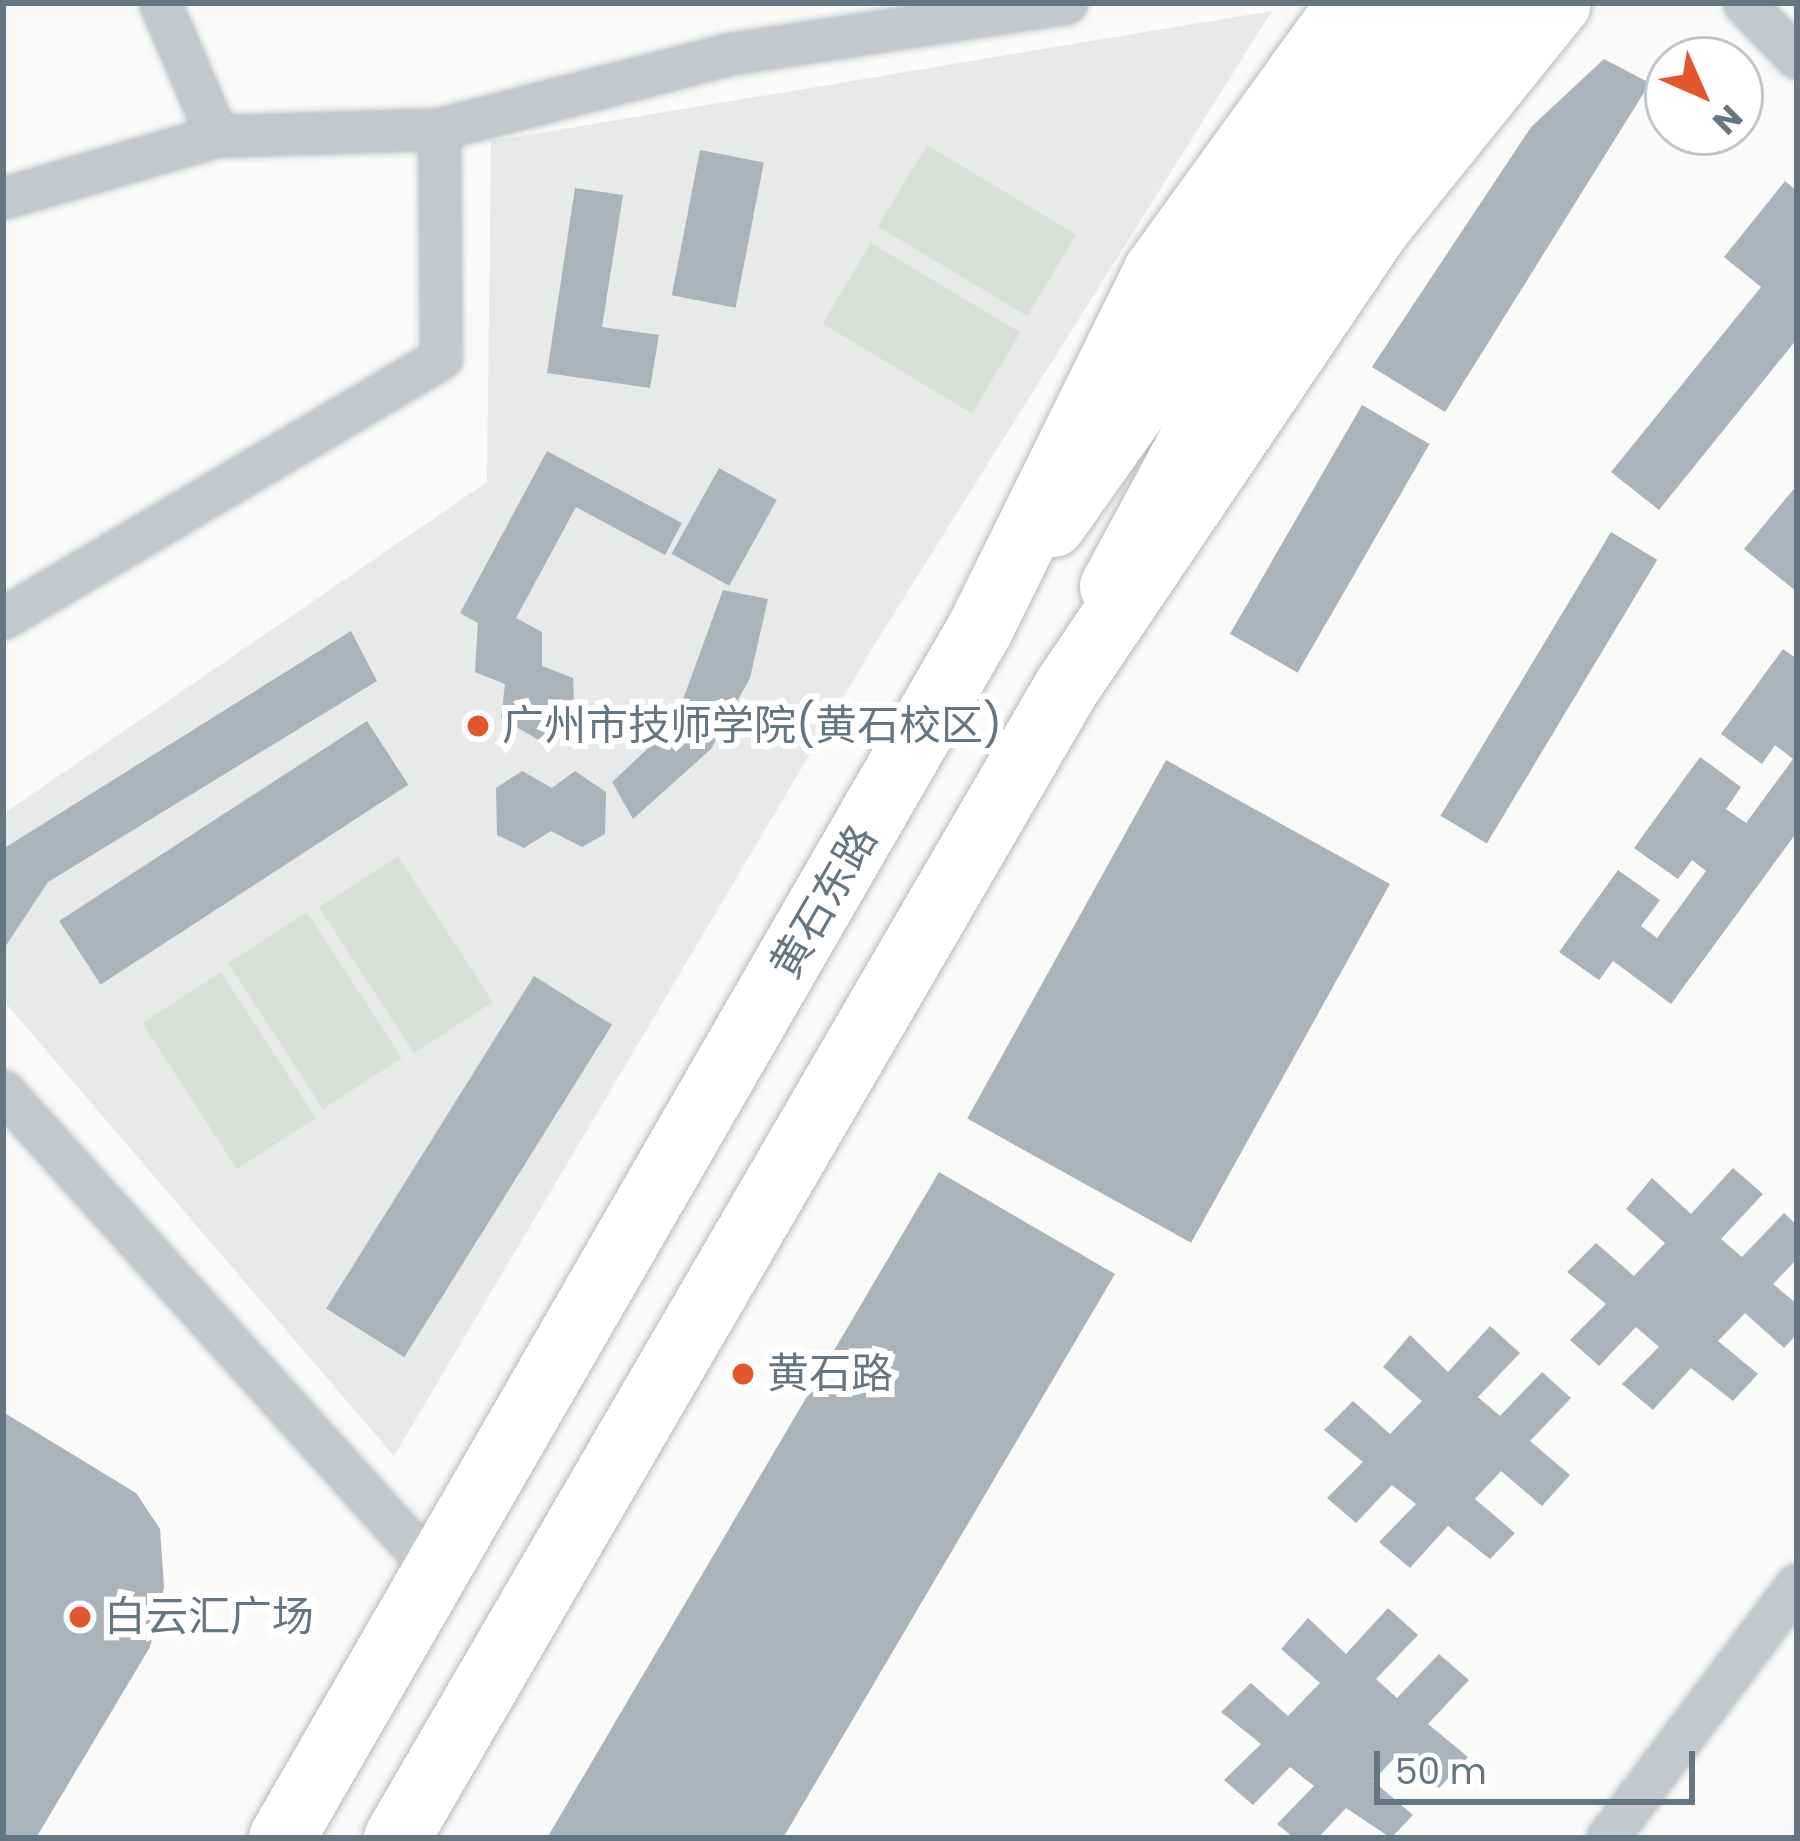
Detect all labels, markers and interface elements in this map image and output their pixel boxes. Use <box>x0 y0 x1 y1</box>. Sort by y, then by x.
north arrow <box>1644 36 1764 156</box>
text: N <box>1702 94 1753 145</box>
place label: 广州市技师学院(黄石校区) <box>502 701 1002 751</box>
marker: 广州市技师学院(黄石校区) <box>465 713 491 739</box>
street label: 黄石东路 <box>760 817 888 987</box>
place label: 黄石路 <box>767 1349 893 1399</box>
marker: 黄石路 <box>730 1361 756 1387</box>
place label: 白云汇广场 <box>104 1592 314 1642</box>
marker: 白云汇广场 <box>67 1604 93 1630</box>
scale bar <box>1380 1727 1701 1801</box>
text: 50 m <box>1395 1746 1487 1797</box>

